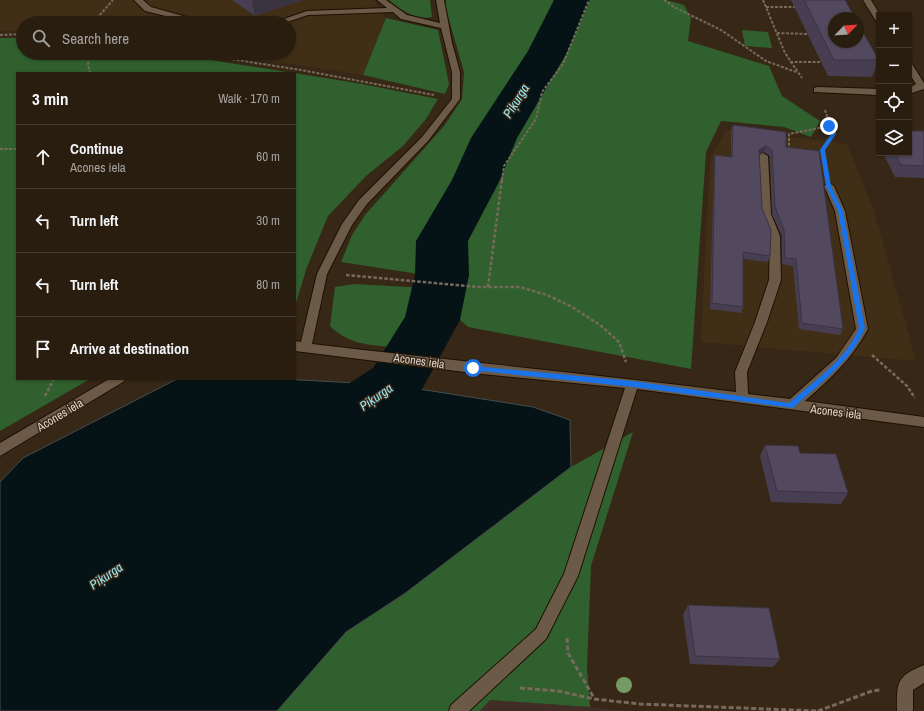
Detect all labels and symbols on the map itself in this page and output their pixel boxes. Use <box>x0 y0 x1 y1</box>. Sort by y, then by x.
north arrow <box>828 12 864 48</box>
water label: Piķurga <box>499 81 533 121</box>
route end <box>820 117 838 135</box>
street label: Acones iela <box>391 349 446 373</box>
route start <box>464 359 482 377</box>
water label: Piķurga <box>356 379 396 415</box>
street label: Acones iela <box>33 395 87 436</box>
street label: Acones iela <box>809 401 863 423</box>
water label: Piķurga <box>86 559 126 593</box>

